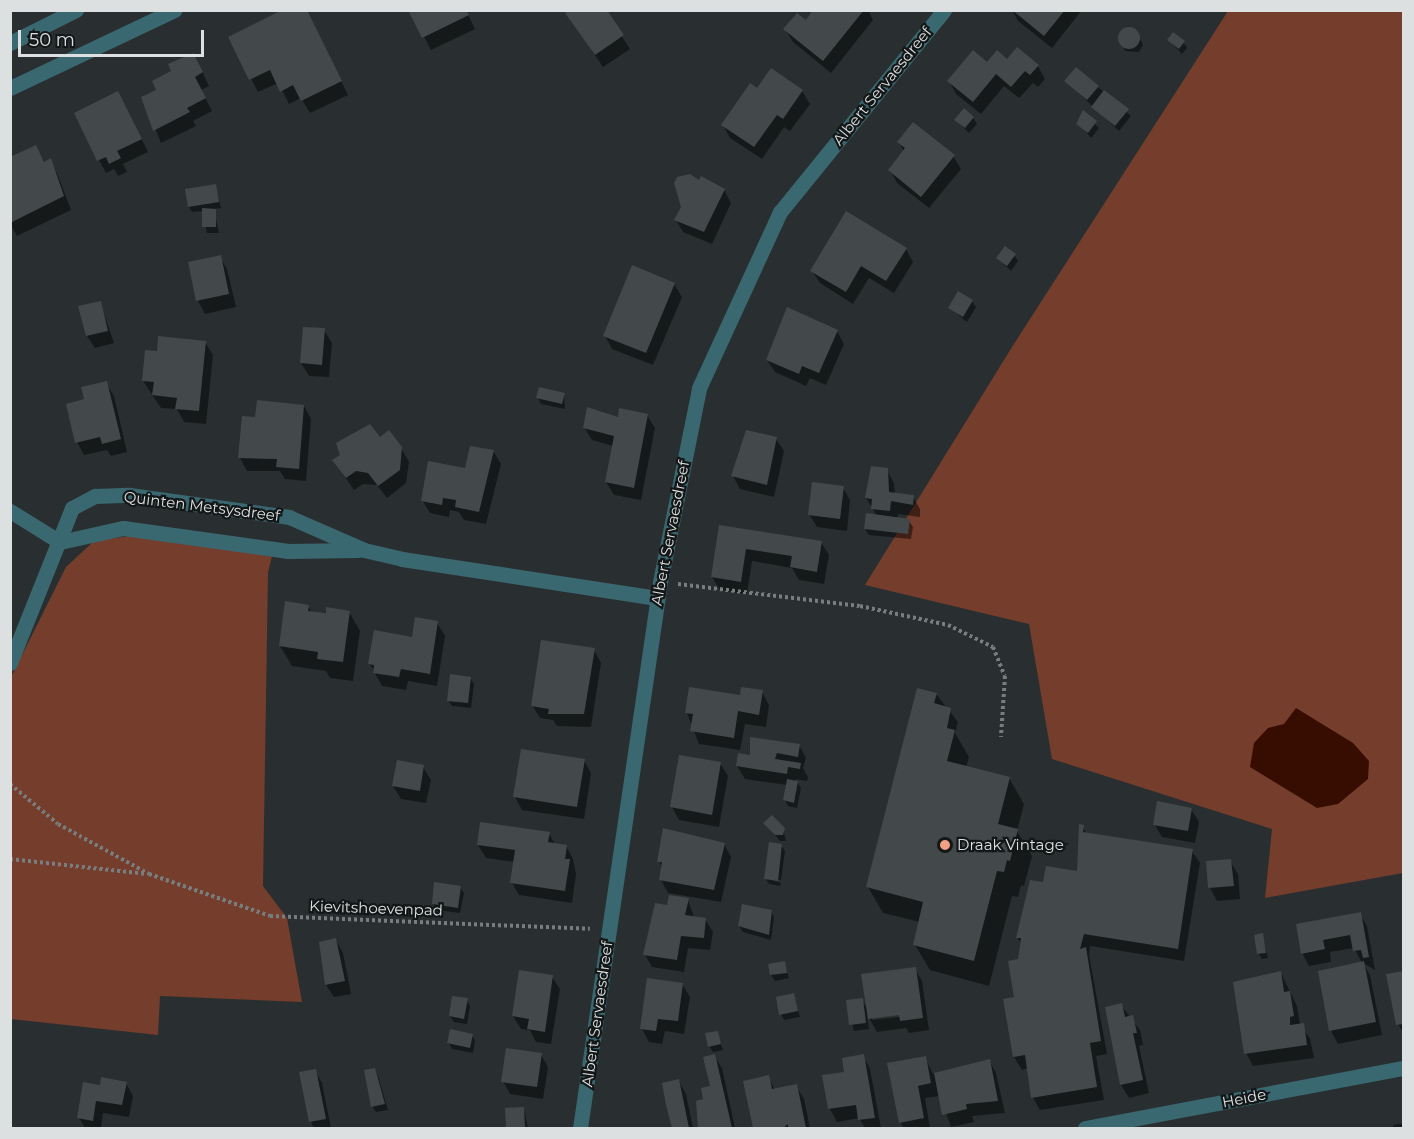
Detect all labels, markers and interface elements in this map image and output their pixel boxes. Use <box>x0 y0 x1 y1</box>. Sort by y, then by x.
scale bar <box>21 18 207 56</box>
street label: Albert Servaesdreef <box>829 23 935 149</box>
text: 50 m <box>29 29 75 51</box>
street label: Albert Servaesdreef <box>647 459 693 607</box>
street label: Quinten Metsysdreef <box>123 487 281 525</box>
place label: Draak Vintage <box>957 836 1064 854</box>
marker: Draak Vintage <box>938 838 952 852</box>
street label: Kievitshoevenpad <box>309 897 443 919</box>
street label: Albert Servaesdreef <box>578 940 616 1088</box>
street label: Heide <box>1220 1085 1268 1111</box>

